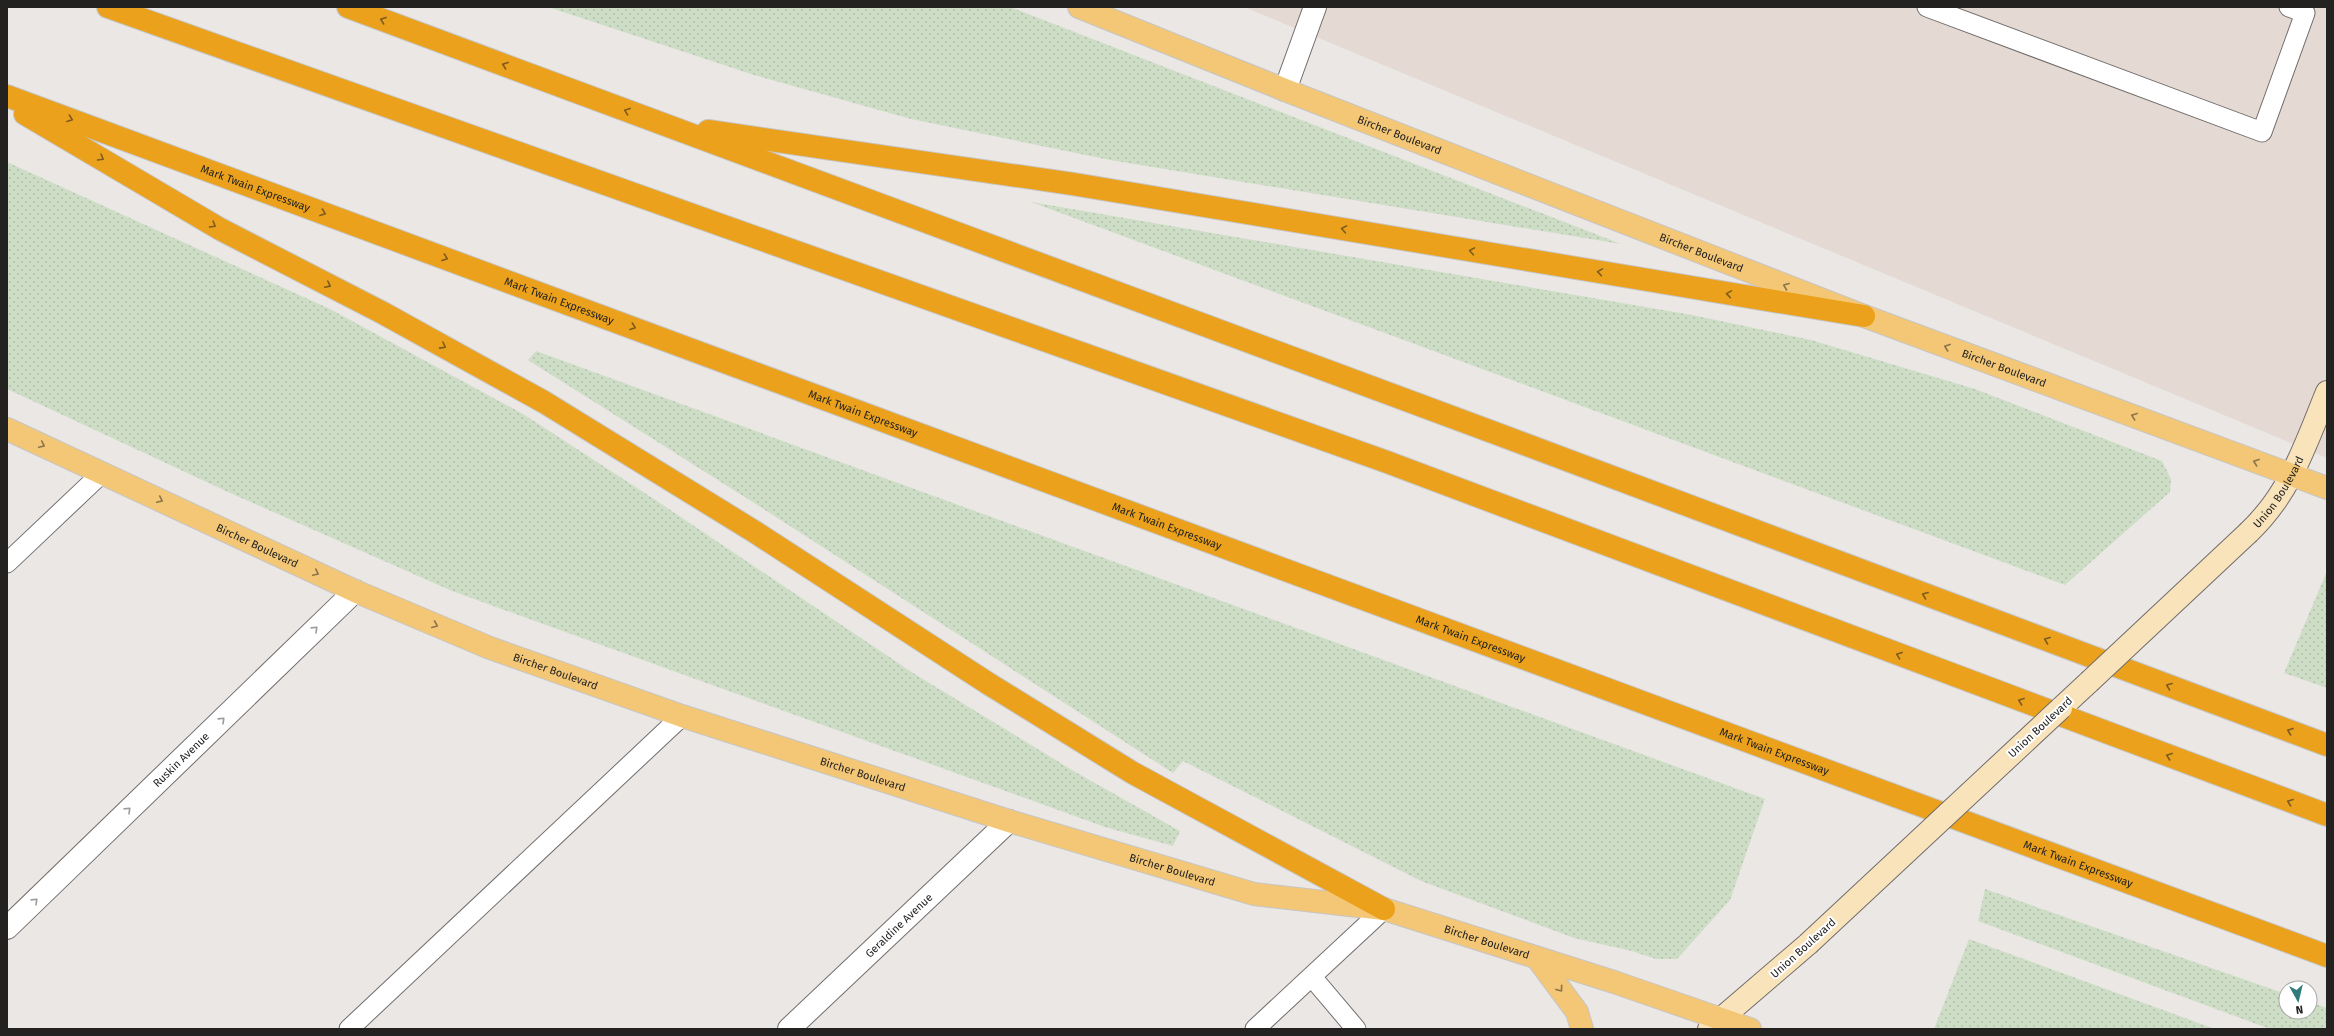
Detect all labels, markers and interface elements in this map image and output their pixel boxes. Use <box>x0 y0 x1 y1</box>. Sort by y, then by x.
one-way arrow <box>380 17 387 25</box>
one-way arrow <box>502 62 509 70</box>
one-way arrow <box>624 107 631 115</box>
street label: Bircher Boulevard <box>1355 113 1443 157</box>
one-way arrow <box>66 115 73 123</box>
one-way arrow <box>97 154 104 161</box>
street label: Mark Twain Expressway <box>199 162 312 215</box>
one-way arrow <box>319 209 326 217</box>
one-way arrow <box>209 220 216 227</box>
one-way arrow <box>1341 225 1347 234</box>
street label: Bircher Boulevard <box>1657 231 1745 275</box>
one-way arrow <box>1469 247 1475 256</box>
one-way arrow <box>441 254 448 262</box>
one-way arrow <box>1597 268 1604 277</box>
street label: Mark Twain Expressway <box>503 275 616 328</box>
one-way arrow <box>324 280 331 287</box>
one-way arrow <box>1782 282 1789 290</box>
one-way arrow <box>1726 290 1732 299</box>
one-way arrow <box>629 323 636 331</box>
one-way arrow <box>439 341 446 348</box>
one-way arrow <box>1943 343 1950 351</box>
street label: Bircher Boulevard <box>1960 347 2048 390</box>
street label: Mark Twain Expressway <box>806 388 920 440</box>
one-way arrow <box>2131 413 2138 421</box>
one-way arrow <box>38 440 46 448</box>
street label: Union Boulevard <box>2251 454 2307 531</box>
one-way arrow <box>2253 458 2260 466</box>
one-way arrow <box>156 495 163 503</box>
street label: Mark Twain Expressway <box>1110 500 1224 553</box>
street label: Bircher Boulevard <box>214 521 300 571</box>
one-way arrow <box>312 568 319 576</box>
one-way arrow <box>1922 591 1929 599</box>
street label: Mark Twain Expressway <box>1414 613 1528 665</box>
one-way arrow <box>432 620 439 628</box>
one-way arrow <box>310 627 318 634</box>
one-way arrow <box>2043 637 2050 645</box>
street label: Bircher Boulevard <box>511 651 600 693</box>
one-way arrow <box>1895 652 1902 660</box>
one-way arrow <box>2165 683 2172 691</box>
street label: Union Boulevard <box>2006 694 2075 760</box>
one-way arrow <box>2017 697 2024 705</box>
one-way arrow <box>217 717 225 725</box>
street label: Mark Twain Expressway <box>1718 725 1831 778</box>
one-way arrow <box>2287 728 2294 736</box>
street label: Ruskin Avenue <box>150 730 212 790</box>
one-way arrow <box>2165 753 2172 761</box>
street label: Bircher Boulevard <box>818 755 907 794</box>
one-way arrow <box>2287 798 2294 806</box>
one-way arrow <box>123 807 131 815</box>
street label: Mark Twain Expressway <box>2022 838 2135 891</box>
street label: Bircher Boulevard <box>1128 851 1217 889</box>
street label: Geraldine Avenue <box>863 891 935 960</box>
one-way arrow <box>30 898 38 906</box>
street label: Union Boulevard <box>1768 916 1839 981</box>
street label: Bircher Boulevard <box>1442 922 1531 962</box>
north arrow <box>2278 980 2318 1020</box>
one-way arrow <box>1555 985 1562 992</box>
text: N <box>2295 1002 2304 1016</box>

